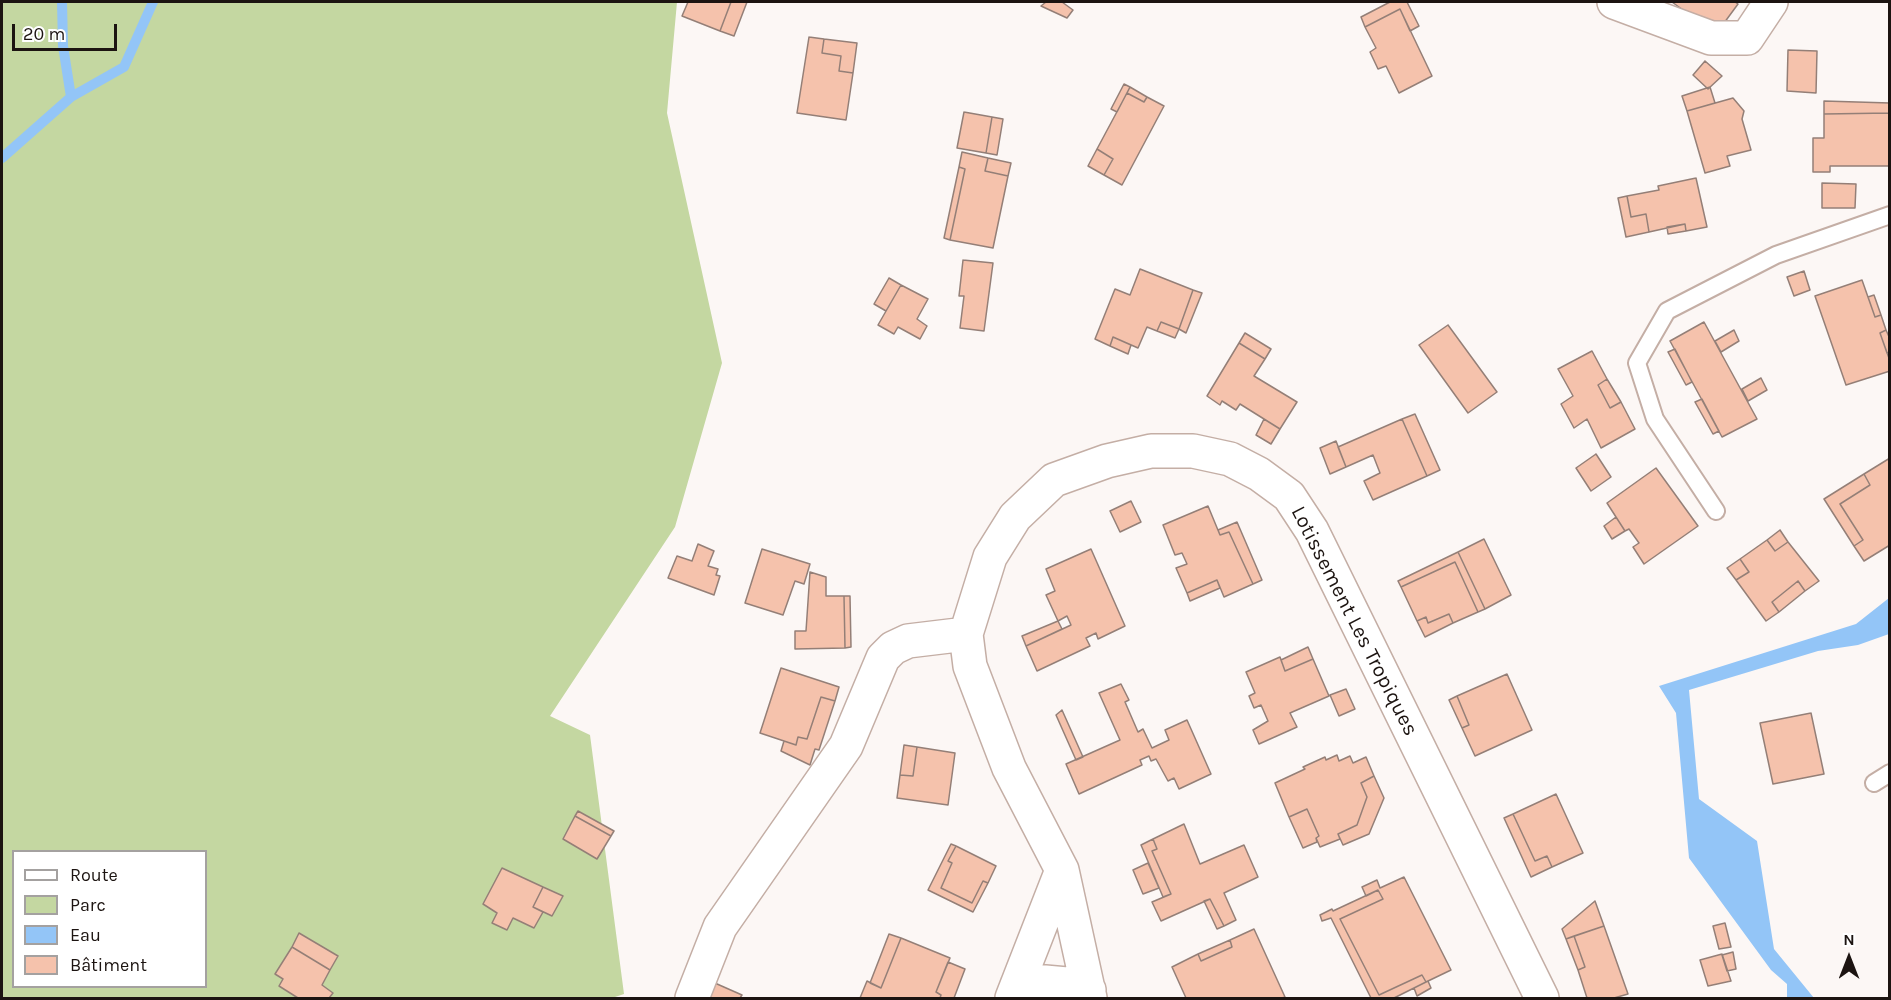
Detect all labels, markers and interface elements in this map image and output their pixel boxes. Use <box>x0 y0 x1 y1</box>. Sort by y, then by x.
scale bar <box>15 12 120 50</box>
text: 20 m <box>23 23 65 45</box>
street label: Lotissement Les Tropiques <box>1285 502 1423 740</box>
legend <box>12 850 207 988</box>
text: Route <box>70 864 118 886</box>
text: Parc <box>70 894 106 916</box>
text: Eau <box>70 924 101 946</box>
north arrow <box>1819 928 1879 988</box>
text: N <box>1843 930 1855 949</box>
text: Bâtiment <box>70 954 147 976</box>

